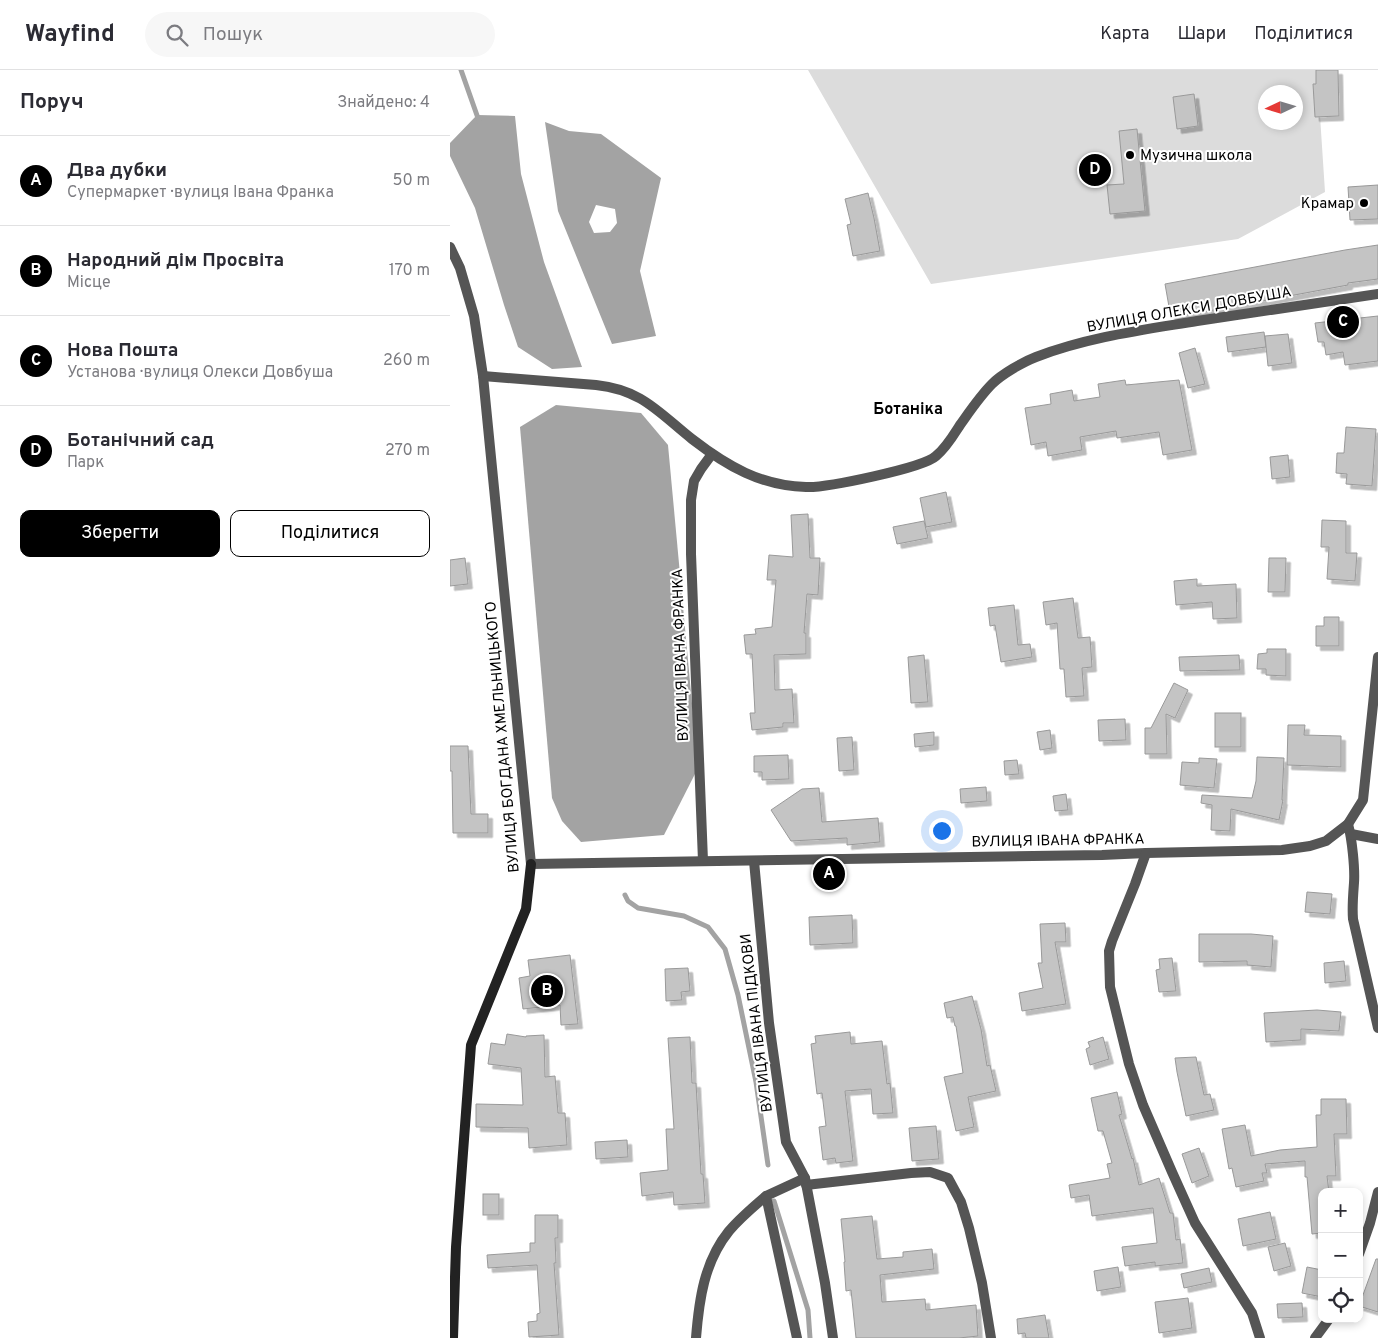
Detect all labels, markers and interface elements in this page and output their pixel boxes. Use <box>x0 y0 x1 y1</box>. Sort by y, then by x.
search box <box>145 12 495 57</box>
text: Wayfind <box>25 20 115 50</box>
icon: search <box>163 21 191 49</box>
text: Пошук <box>203 23 263 47</box>
text: Карта <box>1100 23 1149 46</box>
text: Шари <box>1177 23 1226 46</box>
text: Поділитися <box>1254 23 1353 46</box>
north arrow <box>1258 85 1303 130</box>
text: Поруч <box>20 89 84 116</box>
text: Знайдено: 4 <box>337 93 430 113</box>
place label: Музична школа <box>1140 147 1252 166</box>
marker: Музична школа <box>1124 149 1136 161</box>
pin: D <box>1079 151 1111 189</box>
text: Два дубки <box>67 159 167 183</box>
text: A <box>30 171 42 191</box>
text: 50 m <box>393 171 430 191</box>
text: Супермаркет · вулиця Івана Франка <box>67 183 334 203</box>
place label: Крамар <box>1301 195 1354 214</box>
marker: Крамар <box>1358 197 1370 209</box>
text: Народний дім Просвіта <box>67 249 284 273</box>
text: B <box>30 261 42 281</box>
text: 170 m <box>389 261 430 281</box>
text: Місце <box>67 273 111 293</box>
street label: ВУЛИЦЯ ОЛЕКСИ ДОВБУША <box>1085 283 1293 338</box>
pin: C <box>1327 303 1359 341</box>
text: Нова Пошта <box>67 339 178 363</box>
text: C <box>31 351 41 371</box>
text: 260 m <box>383 351 430 371</box>
text: Установа · вулиця Олекси Довбуша <box>67 363 333 383</box>
district label: Ботаніка <box>873 400 943 420</box>
text: Ботанічний сад <box>67 429 214 453</box>
text: D <box>30 441 42 461</box>
text: 270 m <box>385 441 430 461</box>
text: Парк <box>67 453 104 473</box>
button: Зберегти <box>20 510 220 557</box>
button: Поділитися <box>230 510 430 557</box>
street label: ВУЛИЦЯ ІВАНА ФРАНКА <box>669 568 694 742</box>
street label: ВУЛИЦЯ БОГДАНА ХМЕЛЬНИЦЬКОГО <box>482 600 525 874</box>
your location <box>929 818 955 844</box>
street label: ВУЛИЦЯ ІВАНА ФРАНКА <box>971 830 1145 853</box>
pin: A <box>813 855 845 893</box>
street label: ВУЛИЦЯ ІВАНА ПІДКОВИ <box>737 932 778 1113</box>
pin: B <box>531 972 563 1010</box>
map controls <box>1318 1188 1363 1323</box>
button: + <box>1318 1188 1363 1233</box>
button: − <box>1318 1233 1363 1278</box>
button: locate <box>1318 1278 1363 1323</box>

